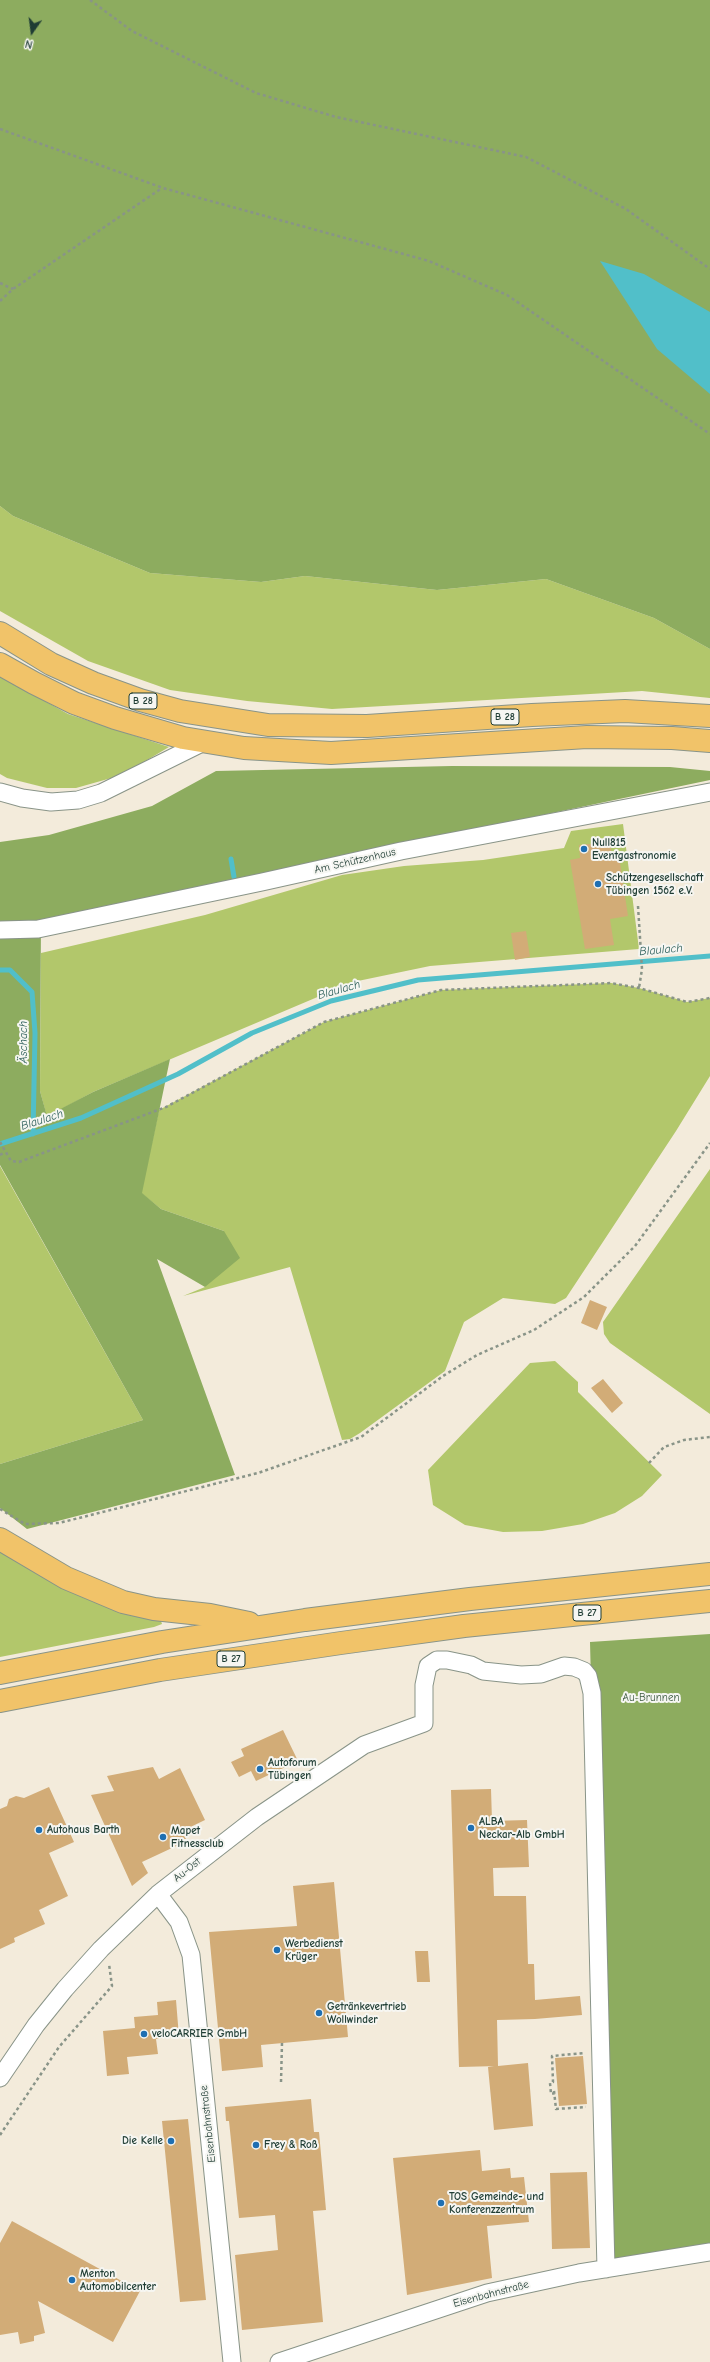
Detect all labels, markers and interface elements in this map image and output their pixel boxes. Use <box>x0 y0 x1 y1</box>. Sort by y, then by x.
north arrow <box>12 12 52 52</box>
text: N <box>24 37 34 51</box>
road number: B 28 <box>129 693 157 709</box>
road number: B 28 <box>491 709 519 725</box>
place label: Null815 Eventgastronomie <box>592 836 676 862</box>
marker: Null815 Eventgastronomie <box>579 844 589 854</box>
street label: Am Schützenhaus <box>313 845 397 877</box>
place label: Schützengesellschaft Tübingen 1562 e.V. <box>606 871 703 897</box>
marker: Schützengesellschaft Tübingen 1562 e.V. <box>593 879 603 889</box>
water label: Blaulach <box>639 941 683 959</box>
water label: Blaulach <box>316 977 362 1003</box>
water label: Äschach <box>17 1021 31 1063</box>
water label: Blaulach <box>19 1106 65 1134</box>
road number: B 27 <box>573 1605 601 1621</box>
road number: B 27 <box>217 1651 245 1667</box>
park label: Au-Brunnen <box>622 1691 680 1705</box>
place label: Autoforum Tübingen <box>268 1756 317 1782</box>
marker: Autoforum Tübingen <box>255 1764 265 1774</box>
place label: ALBA Neckar-Alb GmbH <box>479 1815 565 1841</box>
place label: Autohaus Barth <box>47 1823 120 1837</box>
marker: ALBA Neckar-Alb GmbH <box>466 1823 476 1833</box>
place label: Mapet Fitnessclub <box>171 1824 224 1850</box>
marker: Autohaus Barth <box>34 1825 44 1835</box>
marker: Mapet Fitnessclub <box>158 1832 168 1842</box>
street label: Au-Ost <box>171 1855 203 1885</box>
place label: Werbedienst Krüger <box>285 1937 343 1963</box>
marker: Werbedienst Krüger <box>272 1945 282 1955</box>
place label: Getränkevertrieb Wollwinder <box>327 2000 406 2026</box>
marker: Getränkevertrieb Wollwinder <box>314 2008 324 2018</box>
place label: veloCARRIER GmbH <box>152 2027 247 2041</box>
marker: veloCARRIER GmbH <box>139 2029 149 2039</box>
street label: Eisenbahnstraße <box>197 2085 219 2163</box>
place label: Die Kelle <box>122 2134 163 2148</box>
marker: Die Kelle <box>166 2136 176 2146</box>
place label: Frey & Roß <box>264 2138 317 2152</box>
marker: Frey & Roß <box>251 2140 261 2150</box>
place label: TOS Gemeinde- und Konferenzzentrum <box>449 2190 544 2216</box>
marker: TOS Gemeinde- und Konferenzzentrum <box>436 2198 446 2208</box>
place label: Menton Automobilcenter <box>80 2267 156 2293</box>
marker: Menton Automobilcenter <box>67 2275 77 2285</box>
street label: Eisenbahnstraße <box>452 2278 530 2310</box>

